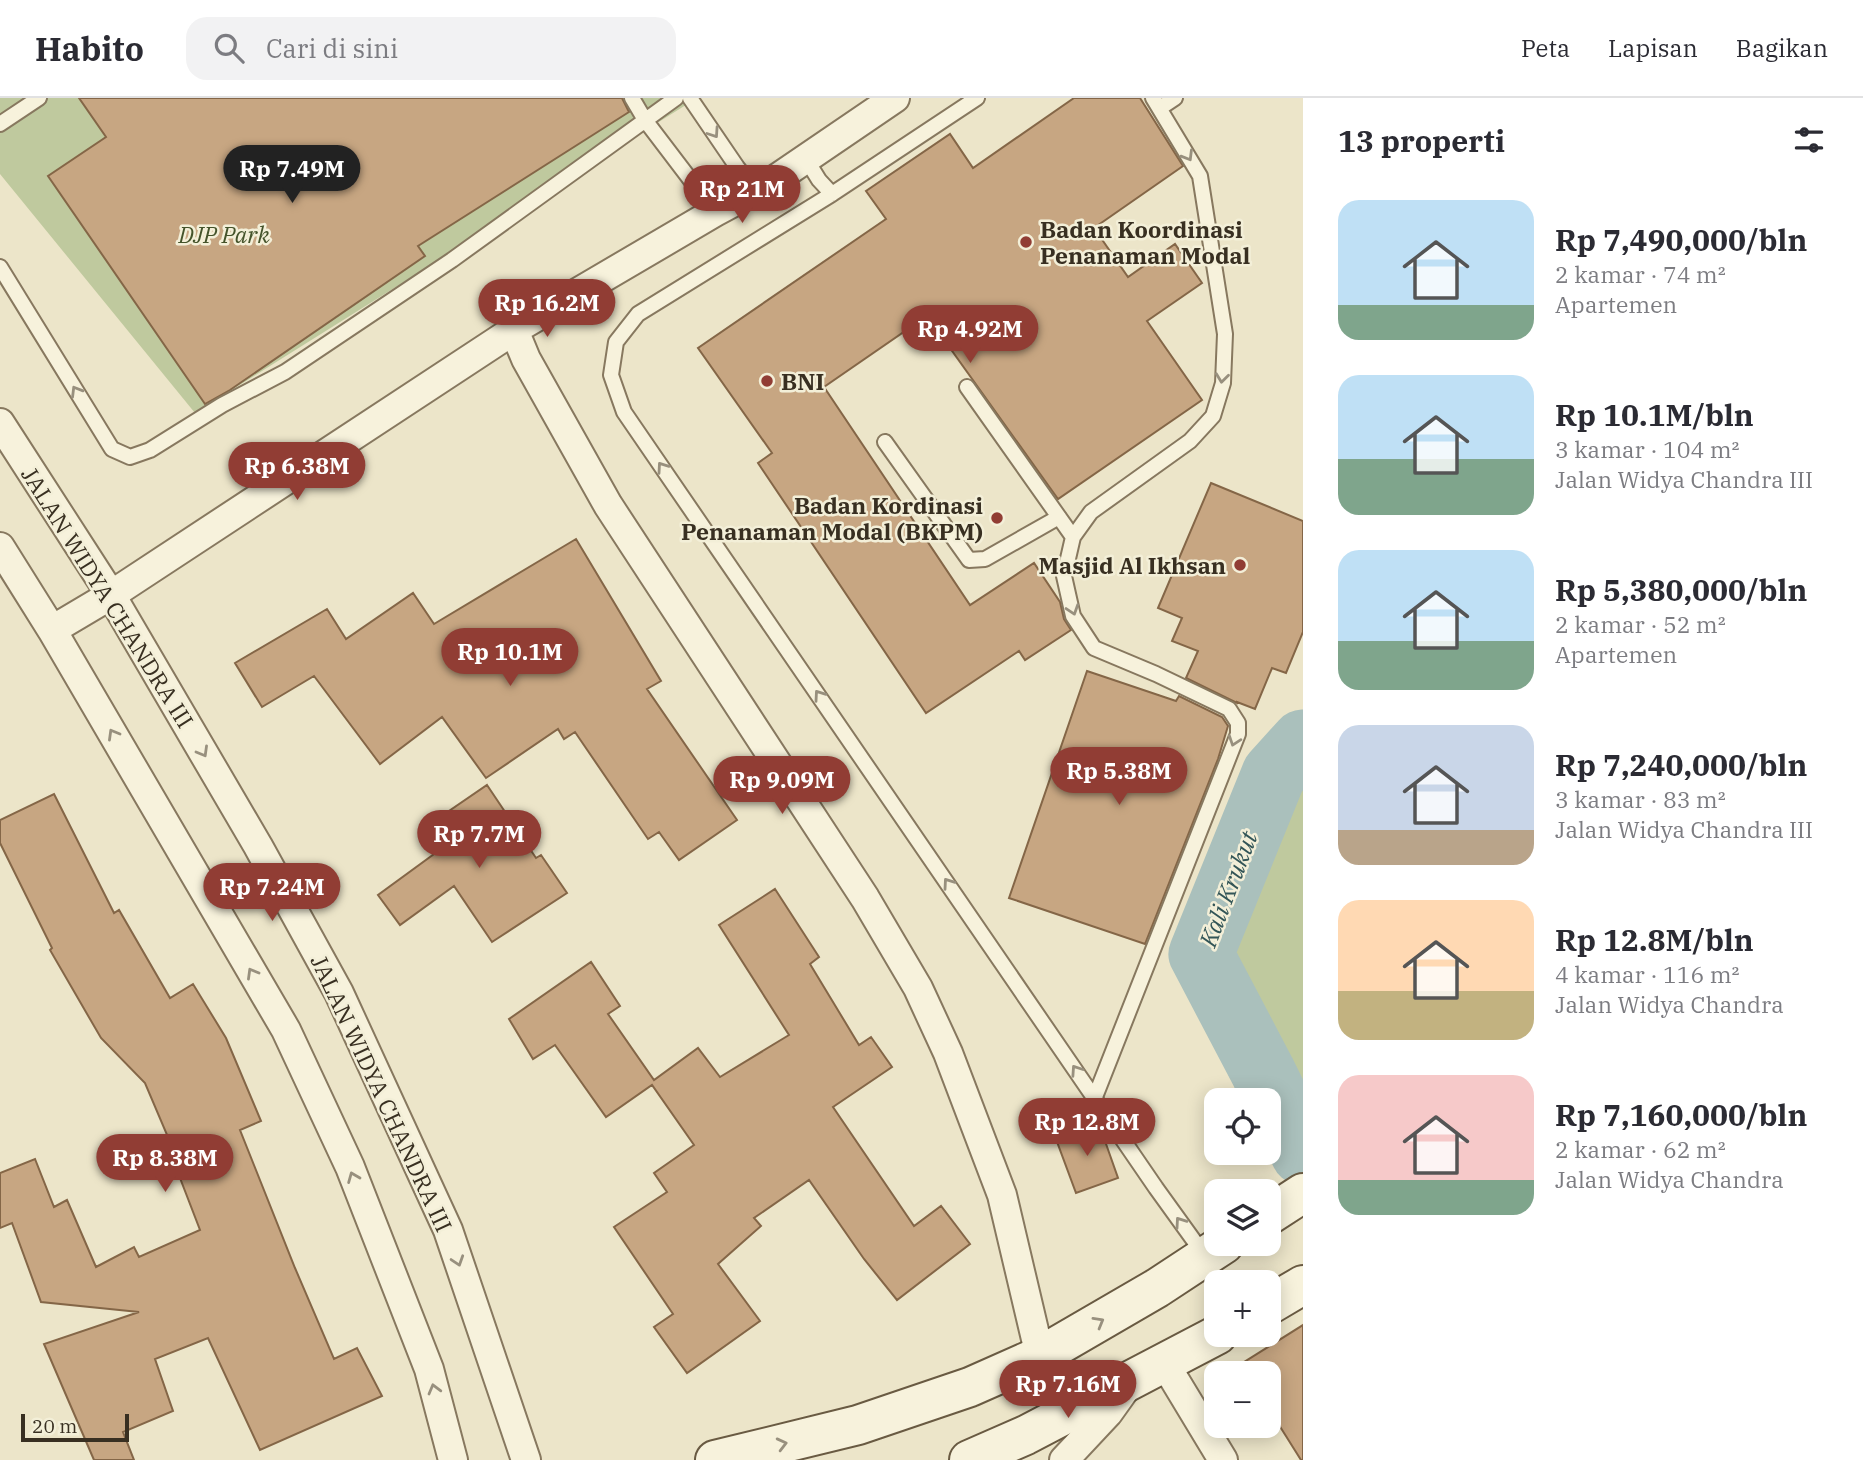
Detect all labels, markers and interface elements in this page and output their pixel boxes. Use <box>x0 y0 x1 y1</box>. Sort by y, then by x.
search box <box>186 17 676 80</box>
text: Habito <box>35 27 144 70</box>
icon: search <box>210 29 248 67</box>
text: Cari di sini <box>266 31 398 65</box>
text: Peta <box>1521 32 1570 64</box>
text: Lapisan <box>1608 32 1698 64</box>
text: Bagikan <box>1736 32 1828 64</box>
text: 13 properti <box>1338 121 1505 160</box>
icon: filters <box>1790 121 1828 159</box>
one-way arrow <box>706 125 718 138</box>
pin: Rp 7.49M <box>220 146 364 205</box>
one-way arrow <box>1180 149 1193 162</box>
text: Rp 7.49M <box>239 153 345 183</box>
pin: Rp 21M <box>685 166 799 225</box>
text: Rp 21M <box>699 173 785 203</box>
place label: Badan Koordinasi Penanaman Modal <box>1040 214 1250 270</box>
park label: DJP Park <box>177 219 270 249</box>
text: Rp 7,490,000/bln <box>1555 220 1807 259</box>
icon: home <box>1394 228 1478 312</box>
marker: Badan Koordinasi Penanaman Modal <box>1018 234 1034 250</box>
text: 2 kamar · 74 m² <box>1555 259 1726 289</box>
pin: Rp 16.2M <box>475 280 619 339</box>
text: Rp 16.2M <box>494 287 600 317</box>
text: Apartemen <box>1555 289 1677 319</box>
pin: Rp 4.92M <box>898 306 1042 365</box>
text: Rp 4.92M <box>917 313 1023 343</box>
place label: BNI <box>781 366 824 396</box>
one-way arrow <box>1215 372 1230 384</box>
marker: BNI <box>759 373 775 389</box>
one-way arrow <box>72 386 85 399</box>
text: Rp 10.1M/bln <box>1555 395 1754 434</box>
icon: home <box>1394 403 1478 487</box>
text: 3 kamar · 104 m² <box>1555 434 1740 464</box>
pin: Rp 6.38M <box>225 442 369 502</box>
text: Rp 6.38M <box>244 450 350 480</box>
street label: JALAN WIDYA CHANDRA III <box>15 461 201 733</box>
one-way arrow <box>657 462 670 475</box>
text: Jalan Widya Chandra III <box>1555 464 1813 494</box>
place label: Badan Kordinasi Penanaman Modal (BKPM) <box>681 490 983 546</box>
marker: Badan Kordinasi Penanaman Modal (BKPM) <box>989 510 1005 526</box>
place label: Masjid Al Ikhsan <box>1039 550 1226 580</box>
marker: Masjid Al Ikhsan <box>1232 557 1248 573</box>
text: Rp 5,380,000/bln <box>1555 570 1807 609</box>
icon: home <box>1394 578 1478 662</box>
one-way arrow <box>1065 604 1079 616</box>
text: 2 kamar · 52 m² <box>1555 609 1726 639</box>
pin: Rp 10.1M <box>438 628 582 688</box>
text: Rp 10.1M <box>457 636 563 666</box>
text: Apartemen <box>1555 639 1677 669</box>
one-way arrow <box>815 690 827 703</box>
one-way arrow <box>108 729 121 742</box>
one-way arrow <box>1228 735 1242 747</box>
one-way arrow <box>195 745 208 757</box>
text: Rp 7,240,000/bln <box>1555 745 1807 784</box>
pin: Rp 5.38M <box>1047 748 1191 807</box>
icon: home <box>1394 753 1478 837</box>
text: Rp 5.38M <box>1066 755 1172 785</box>
pin: Rp 9.09M <box>710 756 854 816</box>
text: Rp 9.09M <box>729 764 835 794</box>
text: 3 kamar · 83 m² <box>1555 784 1726 814</box>
pin: Rp 7.7M <box>414 810 544 870</box>
text: Jalan Widya Chandra III <box>1555 814 1813 844</box>
text: Rp 7.7M <box>433 818 525 848</box>
water label: Kali Krukut <box>1191 825 1265 952</box>
pin: Rp 7.24M <box>200 864 344 923</box>
text: Rp 7.24M <box>219 871 325 901</box>
one-way arrow <box>944 878 956 891</box>
text: Rp 12.8M/bln <box>1555 920 1754 959</box>
icon: home <box>1394 928 1478 1012</box>
street label: JALAN WIDYA CHANDRA III <box>304 950 460 1236</box>
text: 4 kamar · 116 m² <box>1555 959 1740 989</box>
one-way arrow <box>247 968 260 981</box>
text: Jalan Widya Chandra <box>1555 989 1784 1019</box>
one-way arrow <box>1072 1065 1085 1078</box>
map controls <box>1204 1088 1281 1438</box>
button: locate <box>1204 1088 1281 1165</box>
text: Rp 7,160,000/bln <box>1555 1095 1807 1134</box>
pin: Rp 12.8M <box>1015 1098 1159 1158</box>
icon: home <box>1394 1103 1478 1187</box>
text: Rp 12.8M <box>1034 1106 1140 1136</box>
pin: Rp 8.38M <box>93 1134 237 1194</box>
text: 2 kamar · 62 m² <box>1555 1134 1726 1164</box>
text: Rp 8.38M <box>112 1142 218 1172</box>
text: Jalan Widya Chandra <box>1555 1164 1784 1194</box>
one-way arrow <box>348 1171 362 1183</box>
button: layers <box>1204 1179 1281 1256</box>
one-way arrow <box>1176 1217 1188 1230</box>
one-way arrow <box>450 1255 464 1267</box>
button: + <box>1204 1270 1281 1347</box>
one-way arrow <box>1092 1317 1104 1330</box>
pin: Rp 7.16M <box>996 1360 1140 1420</box>
button: − <box>1204 1361 1281 1438</box>
text: Rp 7.16M <box>1015 1368 1121 1398</box>
one-way arrow <box>428 1384 442 1396</box>
scale bar <box>21 1411 130 1443</box>
text: 20 m <box>32 1414 77 1438</box>
one-way arrow <box>775 1438 787 1452</box>

